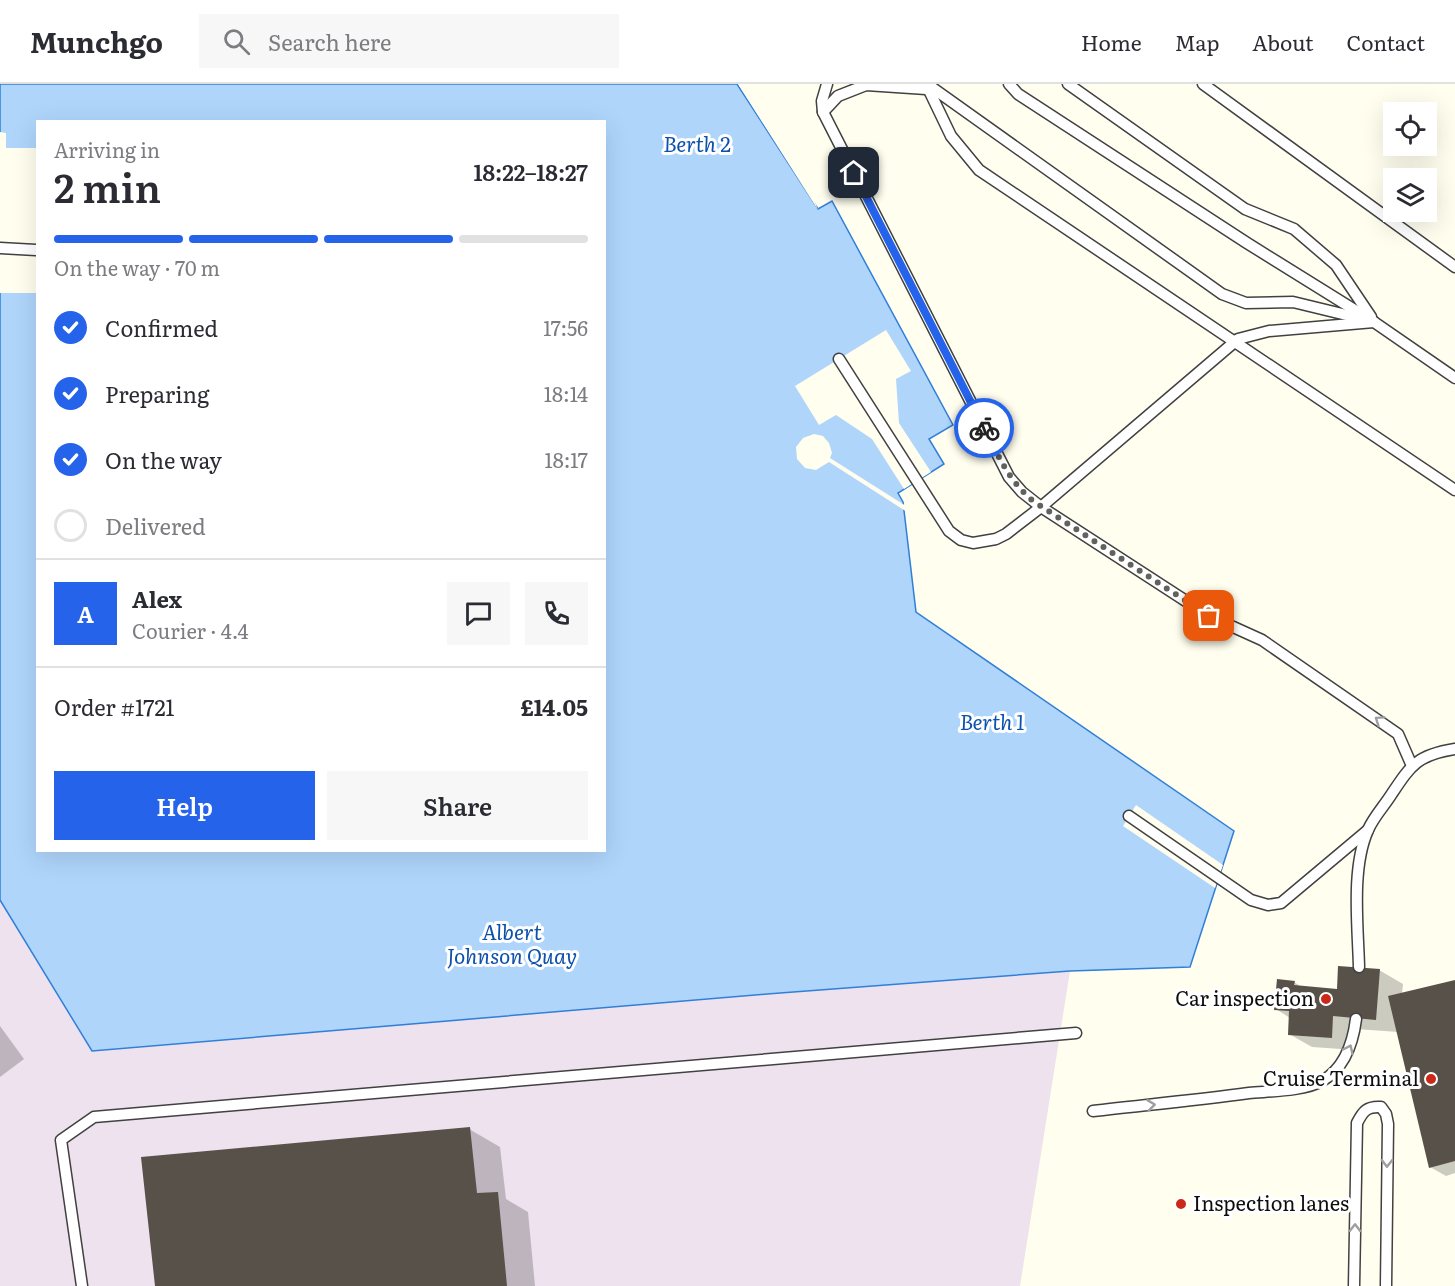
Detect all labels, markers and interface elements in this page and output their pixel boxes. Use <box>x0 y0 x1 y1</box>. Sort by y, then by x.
search box <box>199 14 619 68</box>
text: Munchgo <box>30 20 163 62</box>
icon: search <box>220 25 253 58</box>
text: Search here <box>268 25 391 58</box>
text: Home <box>1081 26 1142 57</box>
text: Map <box>1175 26 1219 57</box>
text: About <box>1252 26 1314 57</box>
text: Contact <box>1347 26 1425 57</box>
map controls <box>1383 102 1437 222</box>
button: locate <box>1383 102 1437 156</box>
water label: Berth 2 <box>663 127 731 158</box>
text: Arriving in <box>54 134 160 164</box>
pin <box>828 147 879 198</box>
text: 18:22–18:27 <box>473 155 588 188</box>
icon: home <box>837 156 870 189</box>
text: 2 min <box>54 157 161 215</box>
button: layers <box>1383 168 1437 222</box>
text: On the way · 70 m <box>54 252 220 282</box>
icon: check <box>54 311 87 344</box>
text: Confirmed <box>105 311 218 344</box>
text: 17:56 <box>543 312 588 342</box>
icon: check <box>54 377 87 410</box>
text: Preparing <box>105 377 209 410</box>
text: 18:14 <box>544 378 588 408</box>
courier <box>954 398 1014 458</box>
icon: bike <box>968 412 1001 445</box>
icon: check <box>54 443 87 476</box>
text: On the way <box>105 443 222 476</box>
text: 18:17 <box>545 444 588 474</box>
text: Delivered <box>105 509 206 542</box>
text: Alex <box>132 582 182 615</box>
button: chat <box>447 582 510 645</box>
button: phone <box>525 582 588 645</box>
pin <box>1183 590 1234 641</box>
text: A <box>77 597 94 630</box>
icon: bag <box>1192 599 1225 632</box>
text: Courier · 4.4 <box>132 615 249 645</box>
text: Order #1721 <box>54 690 175 723</box>
text: £14.05 <box>521 690 588 723</box>
water label: Berth 1 <box>960 705 1024 736</box>
one-way arrow <box>1375 716 1386 727</box>
button: Help <box>54 771 315 840</box>
button: Share <box>327 771 588 840</box>
water label: Albert Johnson Quay <box>447 915 577 970</box>
place label: Car inspection <box>1175 982 1314 1012</box>
marker: Car inspection <box>1319 992 1333 1006</box>
one-way arrow <box>1342 1044 1354 1055</box>
place label: Cruise Terminal <box>1263 1062 1419 1092</box>
marker: Cruise Terminal <box>1424 1072 1438 1086</box>
one-way arrow <box>1147 1099 1156 1111</box>
one-way arrow <box>1381 1159 1393 1168</box>
place label: Inspection lanes <box>1193 1187 1349 1217</box>
marker: Inspection lanes <box>1174 1197 1188 1211</box>
one-way arrow <box>1349 1223 1361 1232</box>

